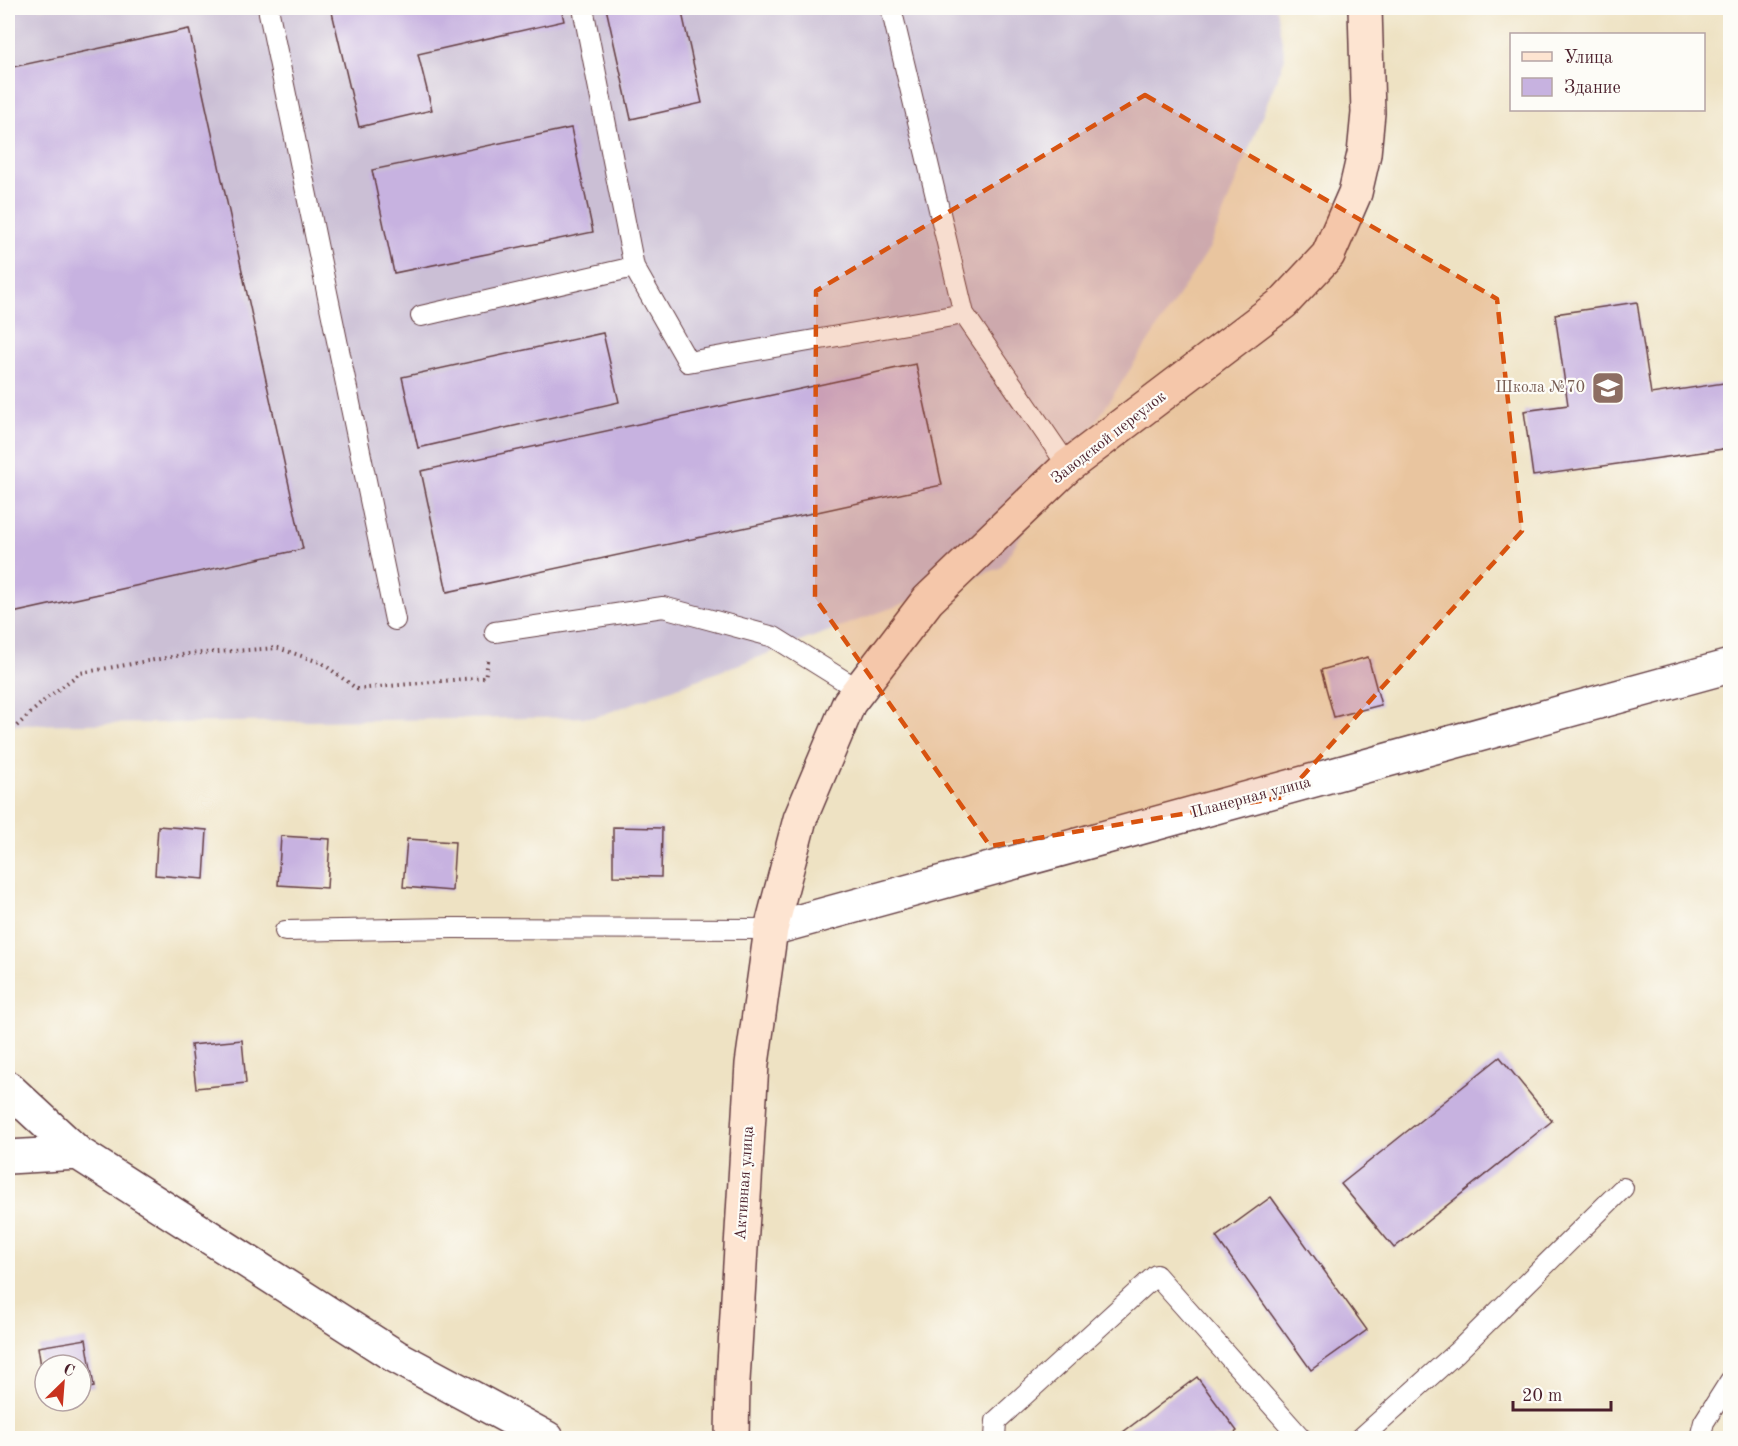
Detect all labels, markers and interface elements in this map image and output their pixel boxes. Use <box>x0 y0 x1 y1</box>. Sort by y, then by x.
legend <box>1510 33 1705 111</box>
text: Улица <box>1564 49 1613 67</box>
text: Здание <box>1564 79 1621 97</box>
school or university icon: Школа №70 <box>1590 370 1626 406</box>
place label: Школа №70 <box>1495 380 1585 396</box>
street label: Заводской переулок <box>1049 388 1169 488</box>
street label: Планерная улица <box>1189 774 1313 822</box>
street label: Активная улица <box>733 1125 757 1241</box>
north arrow <box>33 1353 93 1413</box>
text: С <box>60 1362 77 1381</box>
scale bar <box>1513 1374 1610 1412</box>
text: 20 m <box>1522 1387 1562 1405</box>

